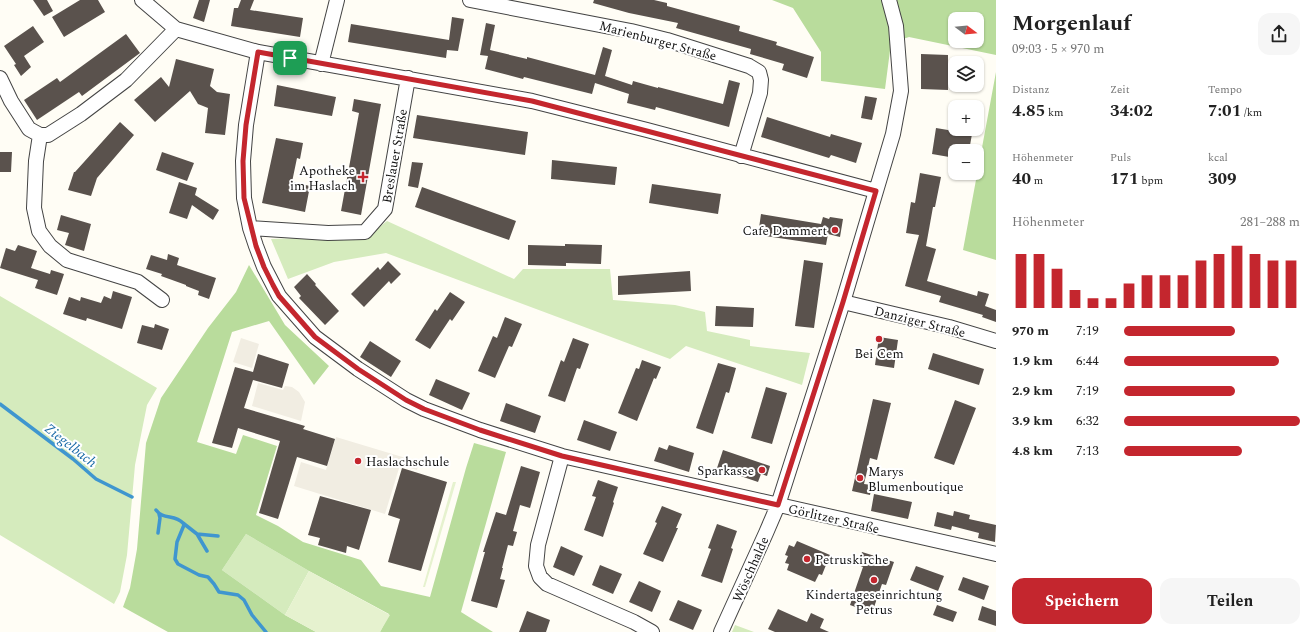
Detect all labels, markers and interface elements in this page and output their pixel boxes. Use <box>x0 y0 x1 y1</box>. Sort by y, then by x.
text: Morgenlauf <box>1012 7 1131 40</box>
north arrow <box>948 12 984 48</box>
map controls <box>948 12 984 180</box>
button: share <box>1258 13 1300 55</box>
street label: Marienburger Straße <box>597 16 719 66</box>
text: 09:03 · 5 × 970 m <box>1012 39 1104 59</box>
pin <box>273 41 307 75</box>
icon: arrive <box>279 47 301 69</box>
button: layers <box>948 56 984 92</box>
text: Distanz <box>1012 81 1050 98</box>
text: Zeit <box>1110 81 1130 98</box>
text: Tempo <box>1208 81 1242 98</box>
text: 4.85 <box>1012 98 1045 124</box>
text: 34:02 <box>1110 98 1153 124</box>
text: 7:01 <box>1208 98 1241 124</box>
button: + <box>948 100 984 136</box>
text: km <box>1045 104 1064 121</box>
text: /km <box>1241 104 1262 121</box>
street label: Breslauer Straße <box>377 107 413 205</box>
button: − <box>948 144 984 180</box>
text: Höhenmeter <box>1012 149 1073 166</box>
text: Puls <box>1110 149 1131 166</box>
text: kcal <box>1208 149 1228 166</box>
place label: Apotheke im Haslach <box>290 161 355 196</box>
text: 40 <box>1012 166 1031 192</box>
text: 171 <box>1110 166 1139 192</box>
text: 309 <box>1208 166 1237 192</box>
marker: Apotheke im Haslach <box>358 172 368 182</box>
text: m <box>1031 172 1043 189</box>
text: bpm <box>1139 172 1163 189</box>
text: Höhenmeter <box>1012 212 1085 232</box>
text: 281–288 m <box>1240 212 1300 232</box>
place label: Cafe Dammert <box>742 221 827 241</box>
marker: Cafe Dammert <box>830 225 840 235</box>
street label: Danziger Straße <box>872 301 968 343</box>
text: 970 m <box>1012 321 1049 341</box>
text: 7:19 <box>1076 321 1099 341</box>
marker: Bei Cem <box>874 334 884 344</box>
place label: Bei Cem <box>854 344 904 364</box>
text: 1.9 km <box>1012 351 1053 371</box>
text: 6:44 <box>1076 351 1099 371</box>
text: 2.9 km <box>1012 381 1053 401</box>
text: 7:19 <box>1076 381 1099 401</box>
text: 3.9 km <box>1012 411 1053 431</box>
text: 6:32 <box>1076 411 1099 431</box>
water label: Ziegelbach <box>40 418 101 473</box>
text: 4.8 km <box>1012 441 1053 461</box>
text: 7:13 <box>1076 441 1099 461</box>
place label: Haslachschule <box>366 452 449 472</box>
marker: Haslachschule <box>353 456 363 466</box>
place label: Sparkasse <box>697 461 754 481</box>
place label: Marys Blumenboutique <box>868 462 964 497</box>
marker: Sparkasse <box>757 465 767 475</box>
marker: Marys Blumenboutique <box>855 473 865 483</box>
street label: Görlitzer Straße <box>786 499 881 539</box>
street label: Wöschhalde <box>728 533 774 605</box>
place label: Petruskirche <box>815 550 888 570</box>
marker: Petruskirche <box>802 554 812 564</box>
marker: Kindertageseinrichtung Petrus <box>869 575 879 585</box>
button: Speichern <box>1012 578 1152 624</box>
button: Teilen <box>1160 578 1300 624</box>
place label: Kindertageseinrichtung Petrus <box>806 585 942 620</box>

